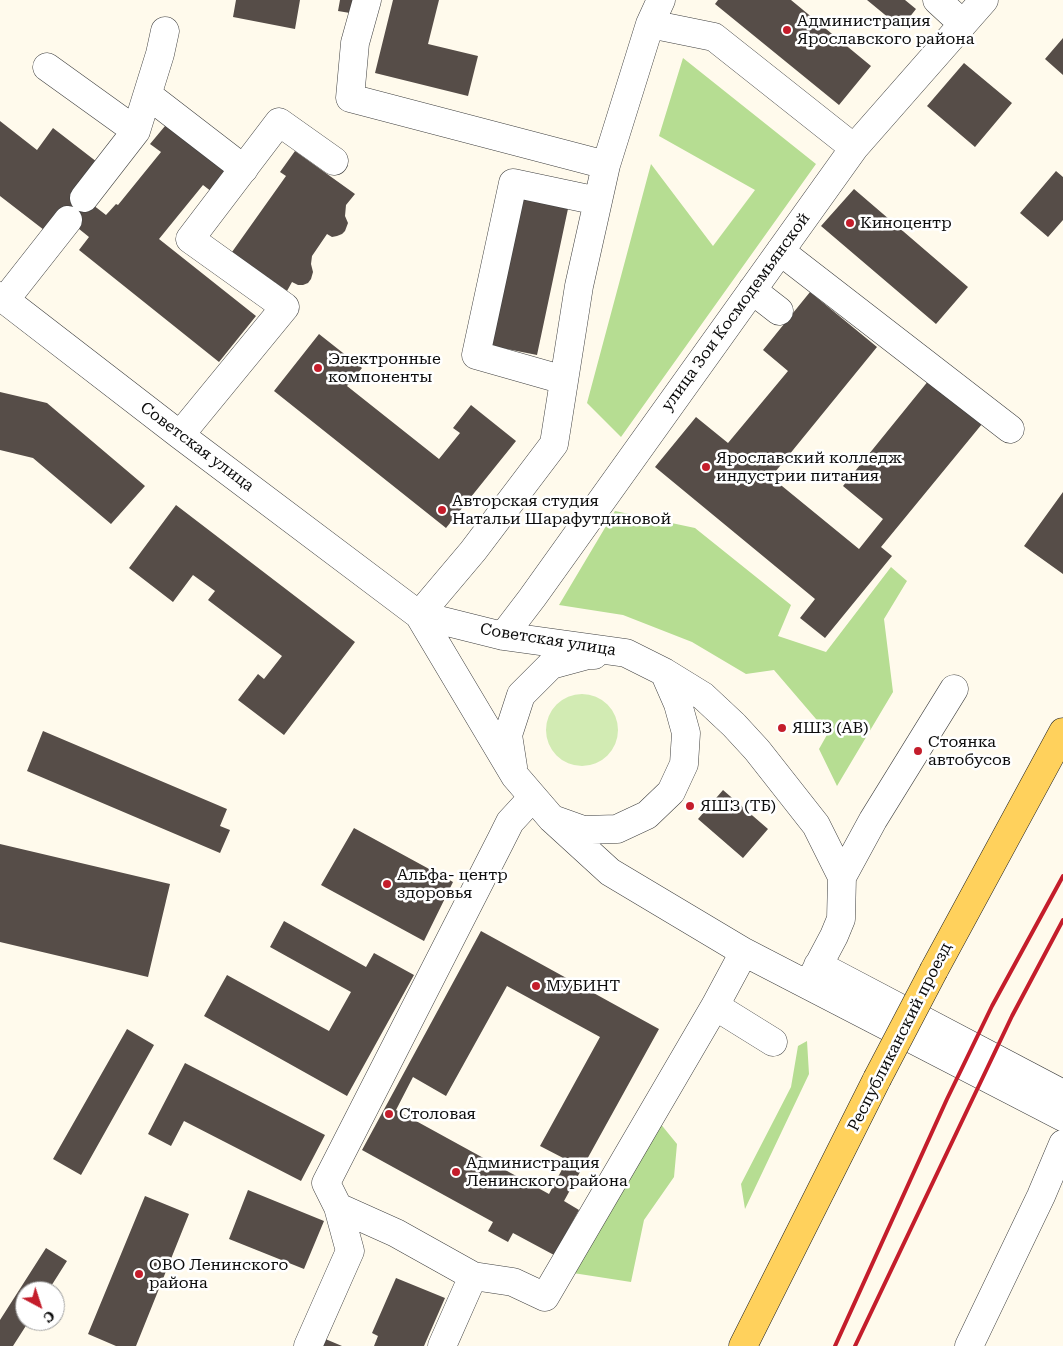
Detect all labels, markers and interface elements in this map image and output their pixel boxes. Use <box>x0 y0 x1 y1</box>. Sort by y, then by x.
place label: Администрация Ярославского района <box>797 11 974 49</box>
marker: Администрация Ярославского района <box>781 24 793 36</box>
street label: улица Зои Космодемьянской <box>658 209 814 415</box>
place label: Киноцентр <box>860 213 952 233</box>
marker: Киноцентр <box>844 217 856 229</box>
place label: Электронные компоненты <box>328 349 441 387</box>
marker: Электронные компоненты <box>312 362 324 374</box>
street label: Советская улица <box>136 398 258 496</box>
place label: Ярославский колледж индустрии питания <box>716 448 902 486</box>
marker: Ярославский колледж индустрии питания <box>700 461 712 473</box>
place label: Авторская студия Натальи Шарафутдиновой <box>452 491 671 529</box>
marker: Авторская студия Натальи Шарафутдиновой <box>436 504 448 516</box>
street label: Советская улица <box>479 620 617 660</box>
place label: ЯШЗ (АВ) <box>792 718 868 738</box>
marker: ЯШЗ (АВ) <box>776 722 788 734</box>
place label: Стоянка автобусов <box>928 732 1011 770</box>
marker: Стоянка автобусов <box>912 745 924 757</box>
place label: ЯШЗ (ТБ) <box>700 796 776 816</box>
marker: ЯШЗ (ТБ) <box>684 800 696 812</box>
place label: Альфа- центр здоровья <box>397 865 508 903</box>
marker: Альфа- центр здоровья <box>381 878 393 890</box>
street label: Республиканский проезд <box>844 940 956 1134</box>
place label: МУБИНТ <box>546 976 620 996</box>
marker: МУБИНТ <box>530 980 542 992</box>
place label: Столовая <box>399 1104 476 1124</box>
marker: Столовая <box>383 1108 395 1120</box>
place label: Администрация Ленинского района <box>466 1153 628 1191</box>
marker: Администрация Ленинского района <box>450 1166 462 1178</box>
place label: ОВО Ленинского района <box>149 1255 288 1293</box>
marker: ОВО Ленинского района <box>133 1268 145 1280</box>
north arrow <box>15 1281 65 1331</box>
text: С <box>40 1307 58 1326</box>

